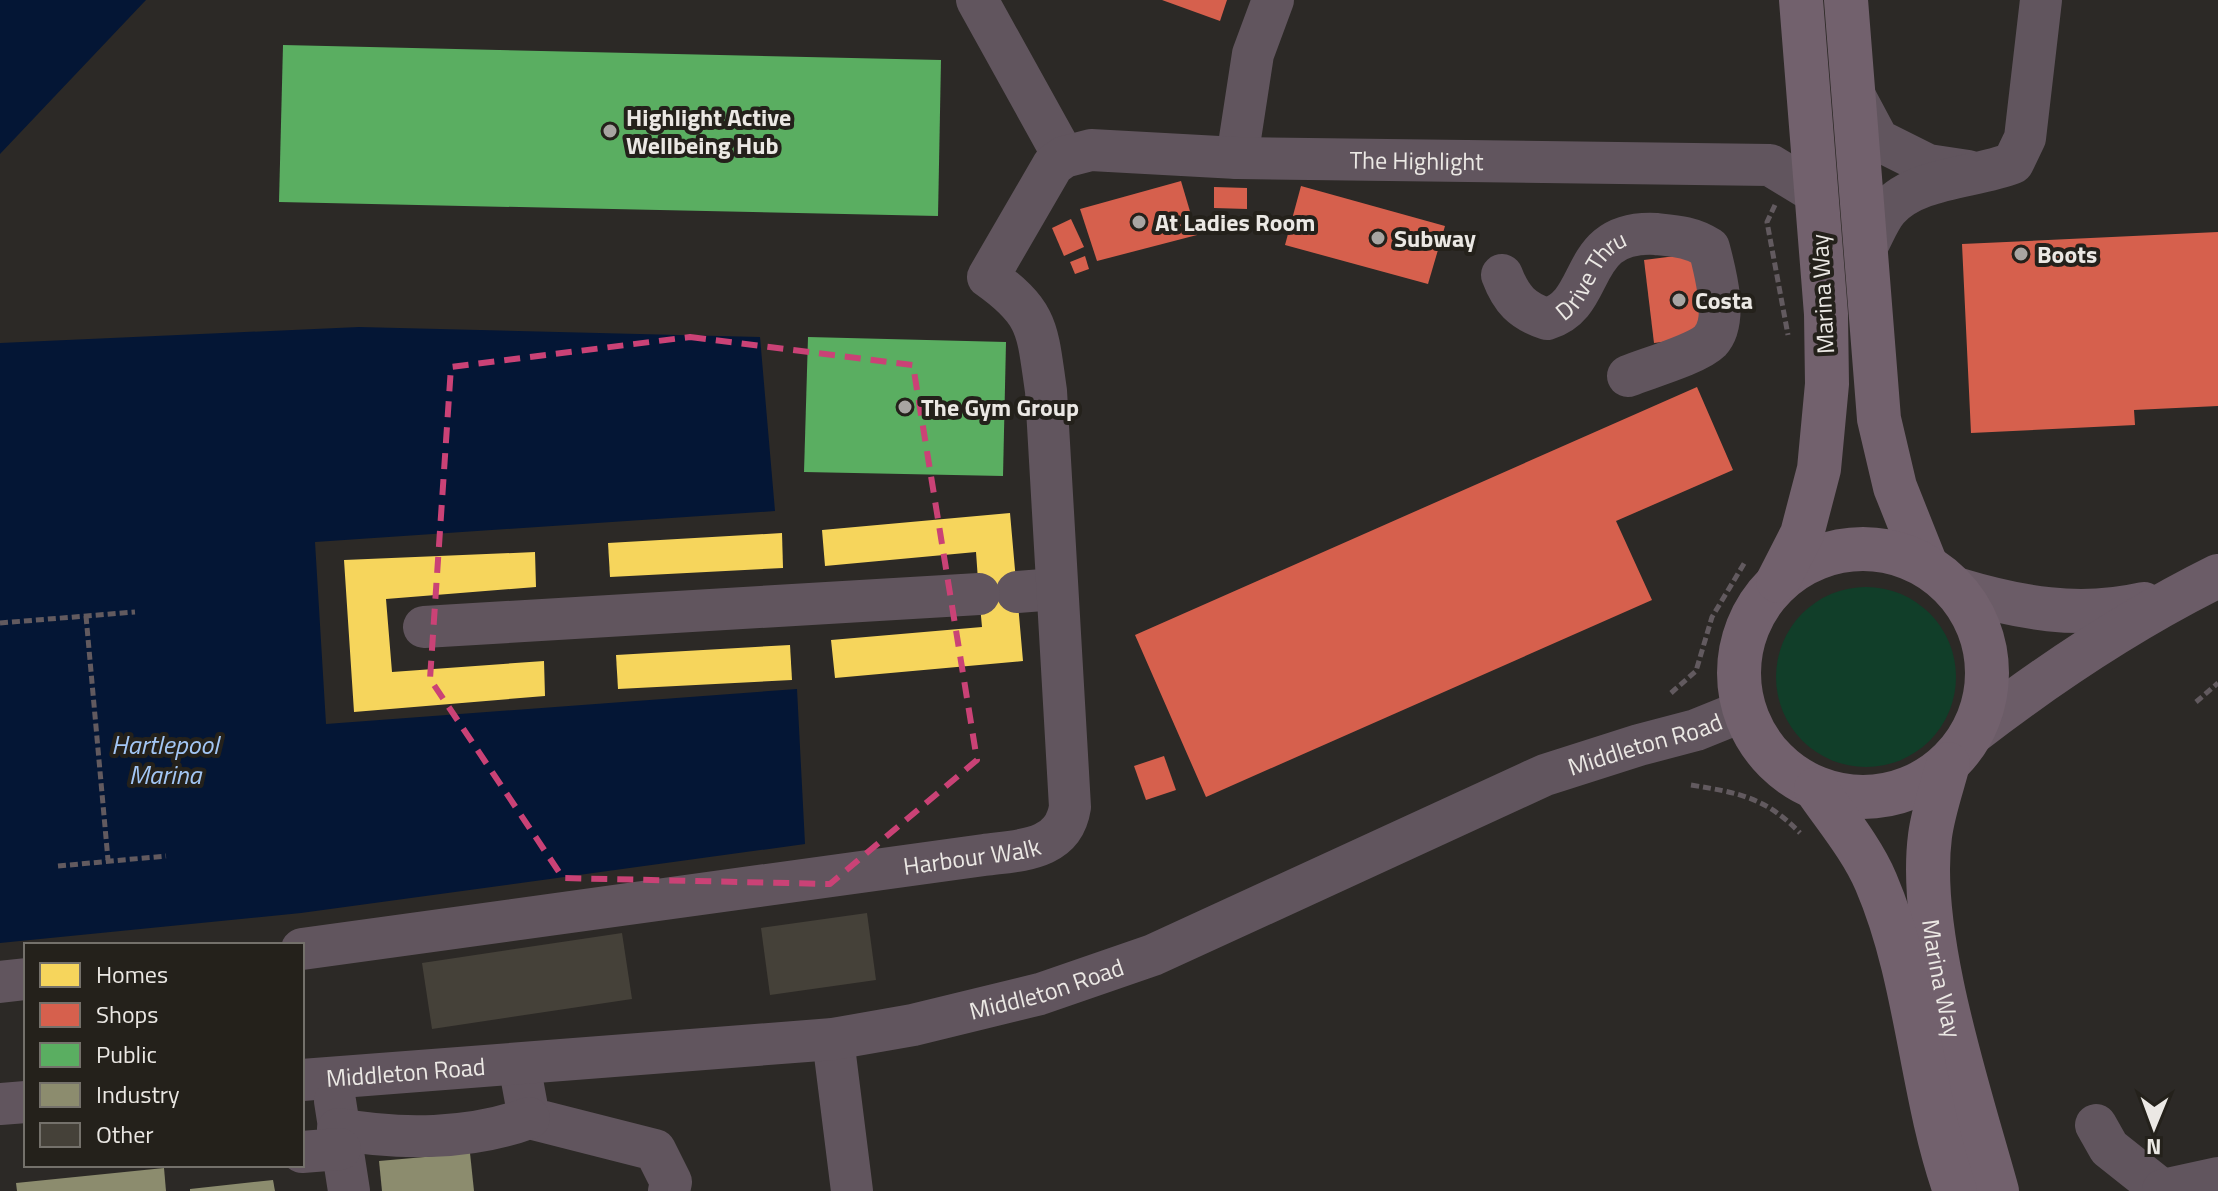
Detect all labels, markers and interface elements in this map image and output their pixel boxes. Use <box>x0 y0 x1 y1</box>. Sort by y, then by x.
place label: Highlight Active Wellbeing Hub <box>626 99 791 163</box>
marker: Highlight Active Wellbeing Hub <box>601 122 619 140</box>
street label: The Highlight <box>1349 141 1484 179</box>
place label: At Ladies Room <box>1155 204 1315 240</box>
marker: At Ladies Room <box>1130 213 1148 231</box>
place label: Subway <box>1394 220 1476 256</box>
street label: Drive Thru <box>1547 221 1632 329</box>
marker: Subway <box>1369 229 1387 247</box>
street label: Marina Way <box>1801 233 1843 355</box>
place label: Boots <box>2037 236 2097 272</box>
marker: Boots <box>2012 245 2030 263</box>
place label: Costa <box>1695 282 1753 318</box>
marker: Costa <box>1670 291 1688 309</box>
place label: The Gym Group <box>921 389 1079 425</box>
marker: The Gym Group <box>896 398 914 416</box>
street label: Middleton Road <box>1563 703 1728 785</box>
water label: Hartlepool Marina <box>111 725 222 794</box>
street label: Harbour Walk <box>901 828 1046 884</box>
street label: Marina Way <box>1913 917 1972 1042</box>
legend <box>24 943 304 1167</box>
street label: Middleton Road <box>965 948 1128 1029</box>
text: Homes <box>96 956 168 992</box>
text: Shops <box>96 996 158 1032</box>
text: Public <box>96 1036 157 1072</box>
street label: Middleton Road <box>325 1048 487 1096</box>
text: Industry <box>96 1076 180 1112</box>
north arrow <box>2114 1087 2194 1167</box>
text: Other <box>96 1116 154 1152</box>
text: N <box>2146 1130 2162 1164</box>

